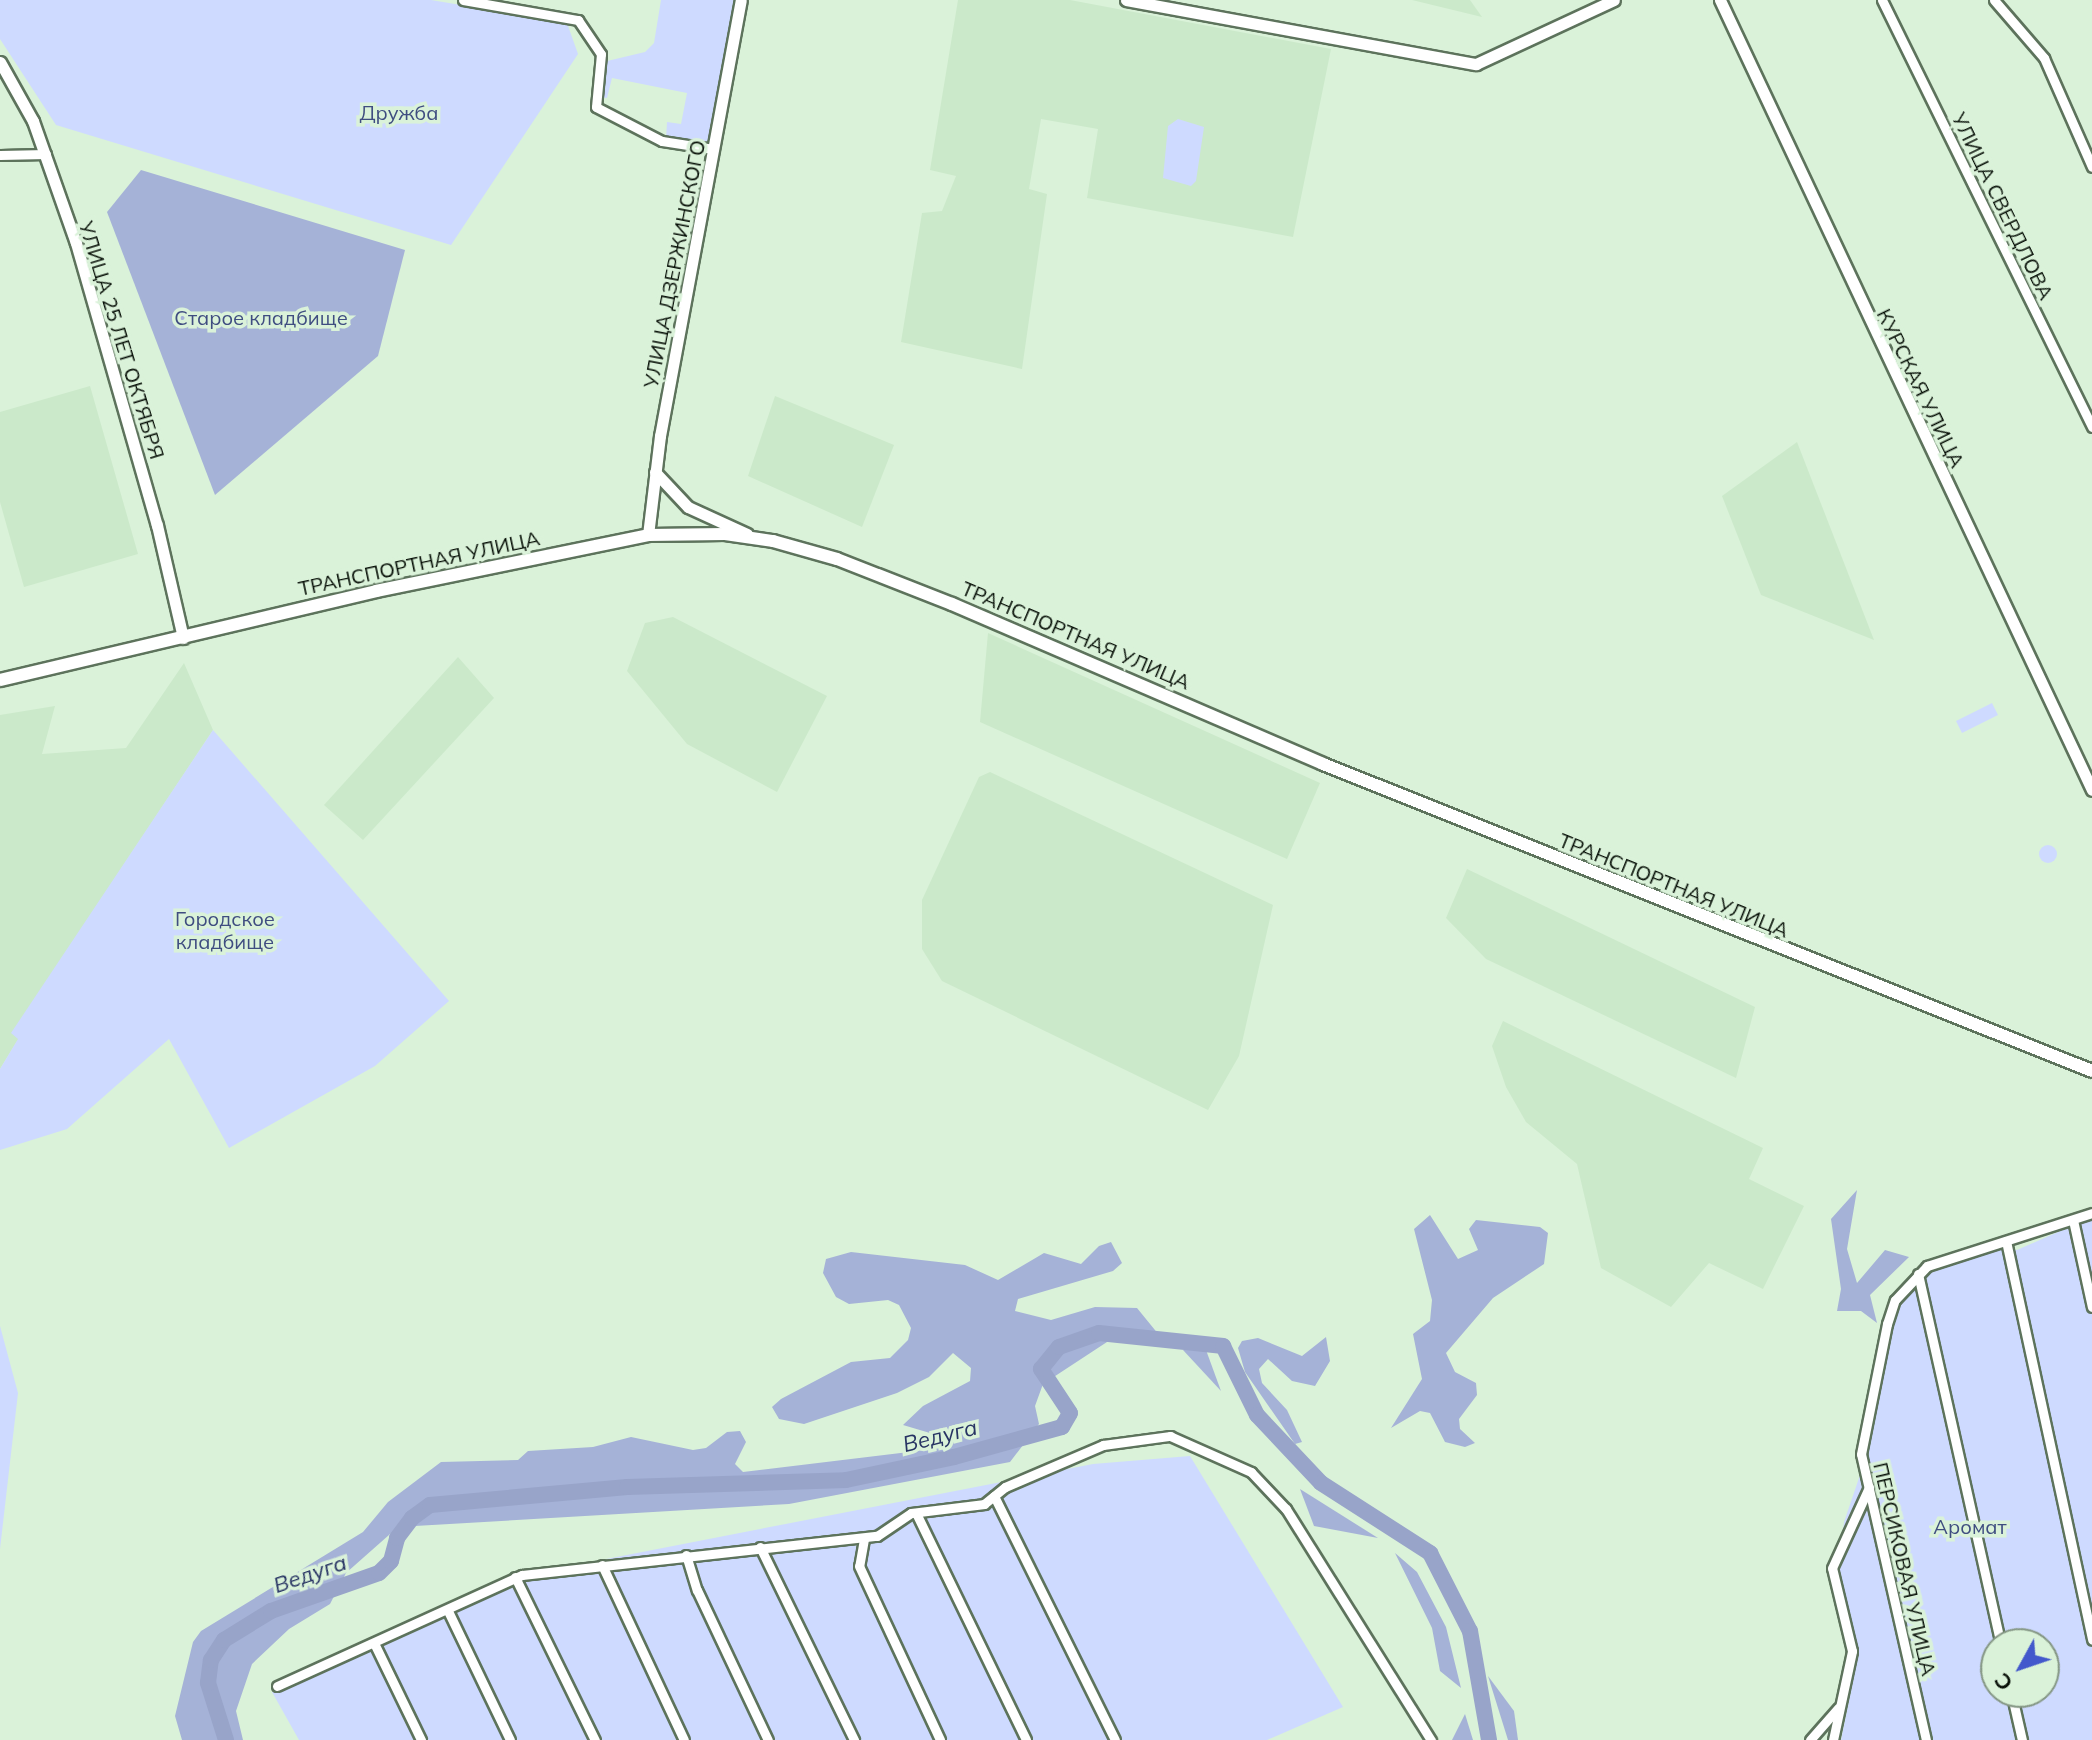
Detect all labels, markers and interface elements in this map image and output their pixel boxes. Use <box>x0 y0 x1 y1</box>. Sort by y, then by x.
park label: Дружба <box>360 100 438 124</box>
street label: УЛИЦА СВЕРДЛОВА <box>1947 108 2059 304</box>
street label: УЛИЦА ДЗЕРЖИНСКОГО <box>638 138 710 390</box>
street label: УЛИЦА 25 ЛЕТ ОКТЯБРЯ <box>74 218 170 462</box>
park label: Старое кладбище <box>174 305 348 329</box>
street label: КУРСКАЯ УЛИЦА <box>1872 305 1970 471</box>
street label: ТРАНСПОРТНАЯ УЛИЦА <box>296 526 542 600</box>
street label: ТРАНСПОРТНАЯ УЛИЦА <box>958 576 1194 694</box>
street label: ТРАНСПОРТНАЯ УЛИЦА <box>1555 828 1793 942</box>
park label: Городское кладбище <box>175 907 275 954</box>
water label: Ведуга <box>900 1414 980 1458</box>
street label: ПЕРСИКОВАЯ УЛИЦА <box>1869 1460 1941 1678</box>
park label: Аромат <box>1933 1514 2007 1538</box>
water label: Ведуга <box>270 1549 350 1599</box>
north arrow <box>1980 1628 2060 1708</box>
text: С <box>1988 1667 2019 1697</box>

